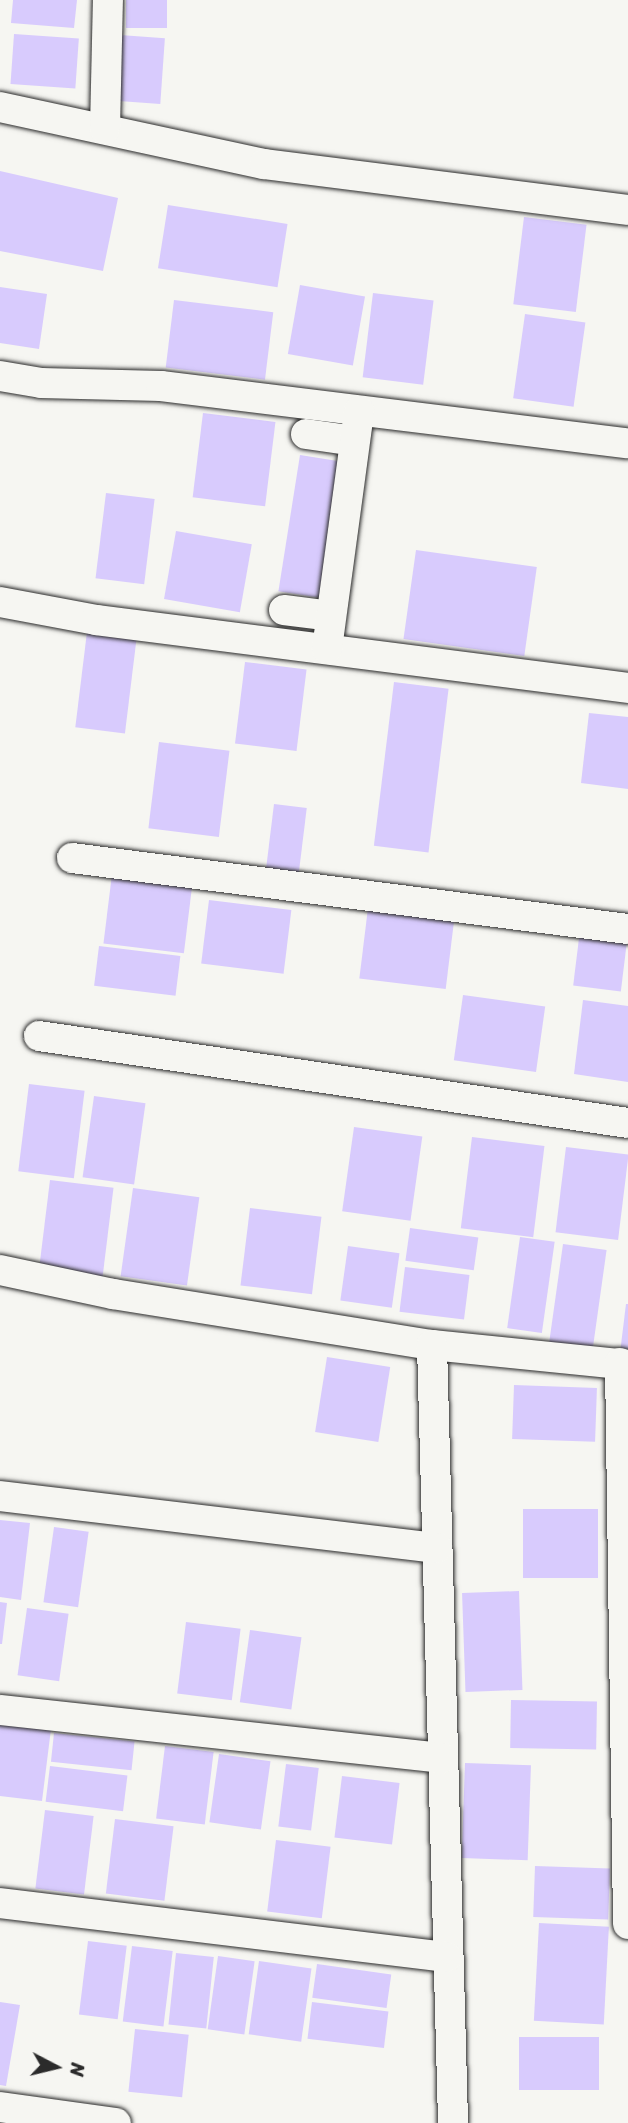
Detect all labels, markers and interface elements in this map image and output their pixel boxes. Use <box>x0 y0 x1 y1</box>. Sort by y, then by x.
north arrow <box>21 2032 91 2102</box>
text: N <box>60 2061 95 2078</box>

